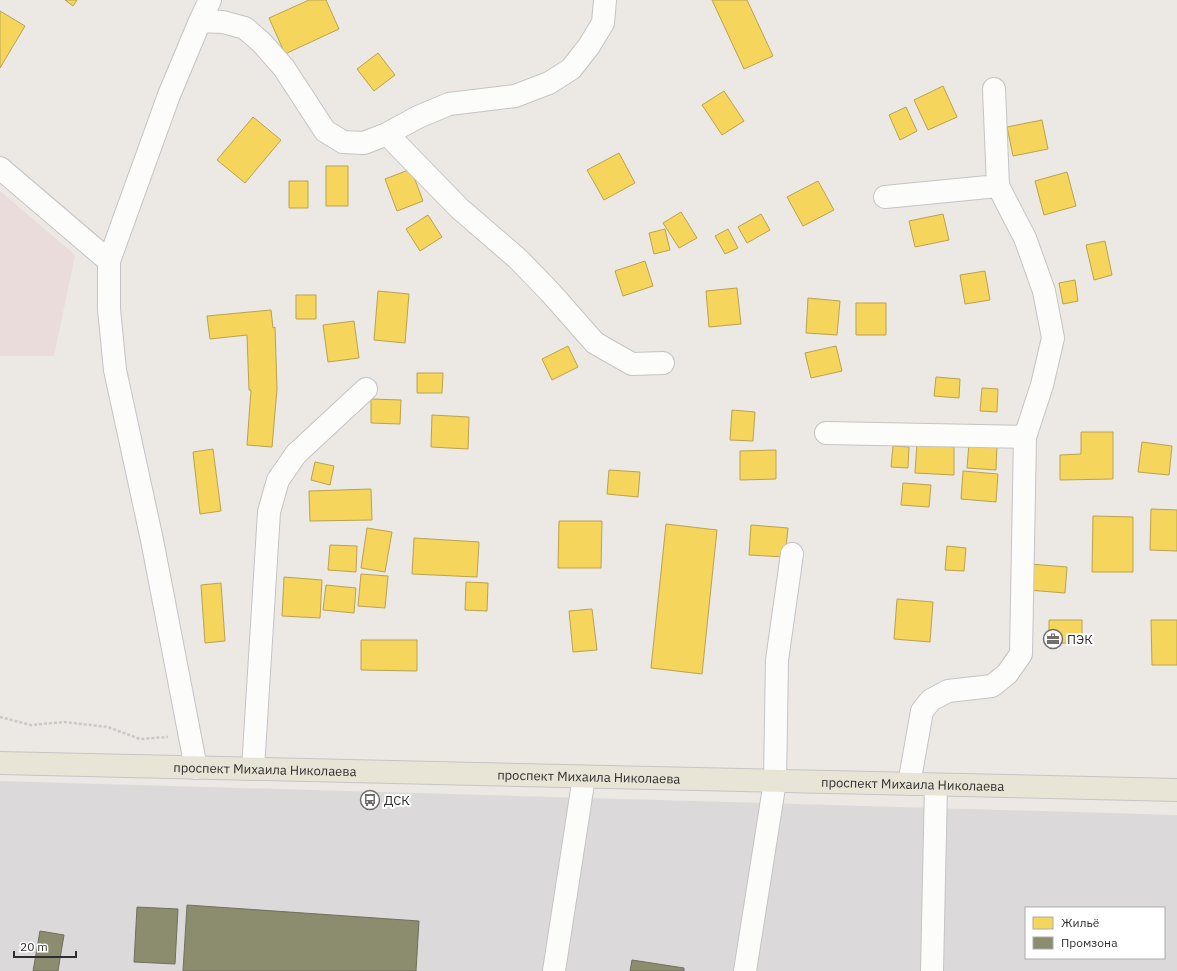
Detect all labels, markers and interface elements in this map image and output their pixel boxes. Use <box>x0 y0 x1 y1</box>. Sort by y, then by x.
office icon: ПЭК <box>1042 628 1064 650</box>
place label: ПЭК <box>1067 631 1093 648</box>
street label: проспект Михаила Николаева <box>173 758 357 780</box>
street label: проспект Михаила Николаева <box>497 766 681 787</box>
street label: проспект Михаила Николаева <box>821 773 1005 795</box>
bus stop icon: ДСК <box>359 789 381 811</box>
place label: ДСК <box>384 792 410 809</box>
legend <box>1025 907 1165 959</box>
text: Жильё <box>1061 915 1100 930</box>
scale bar <box>14 933 76 959</box>
text: Промзона <box>1061 935 1118 950</box>
text: 20 m <box>20 939 48 954</box>

